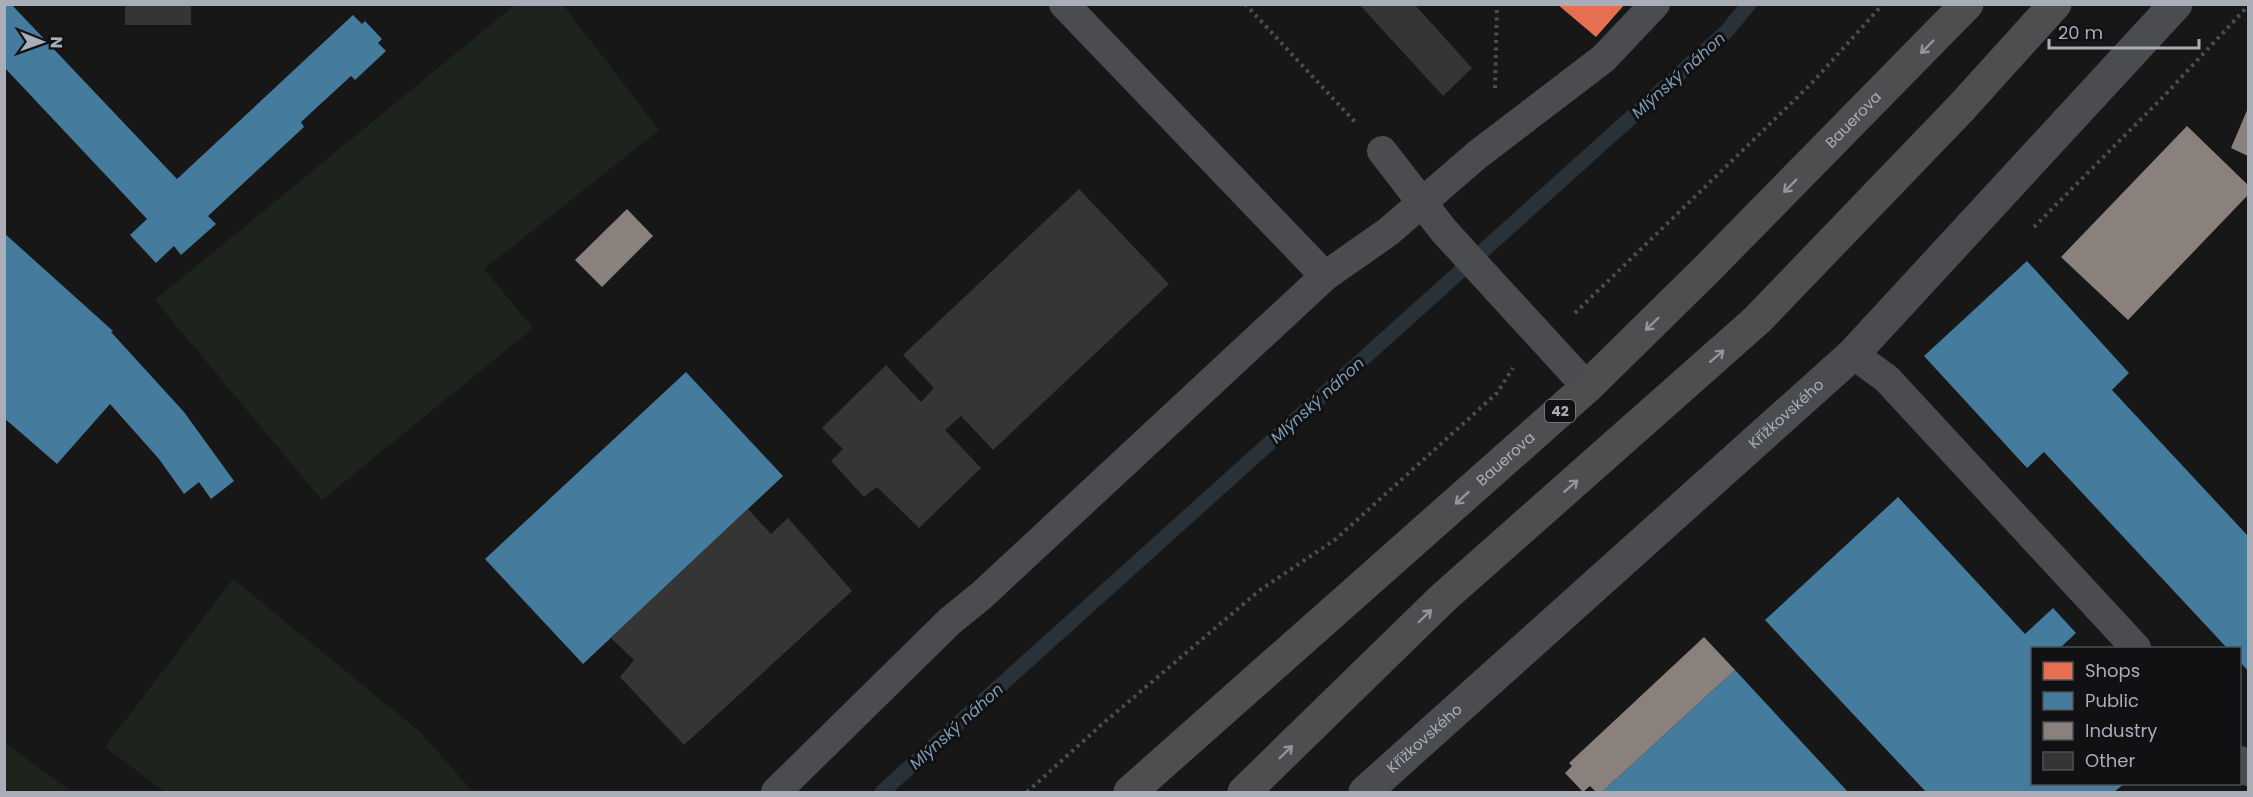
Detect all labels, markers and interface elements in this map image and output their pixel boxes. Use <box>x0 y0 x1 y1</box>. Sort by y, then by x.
north arrow <box>12 12 72 72</box>
scale bar <box>2049 12 2199 50</box>
text: 20 m <box>2058 20 2103 45</box>
water label: Mlýnský náhon <box>1626 27 1730 124</box>
text: N <box>45 36 68 48</box>
one-way arrow <box>1920 40 1934 55</box>
street label: Bauerova <box>1820 86 1886 152</box>
one-way arrow <box>1783 178 1797 193</box>
one-way arrow <box>1645 316 1660 331</box>
one-way arrow <box>1709 349 1724 363</box>
water label: Mlýnský náhon <box>1265 352 1369 449</box>
street label: Křížkovského <box>1744 374 1828 453</box>
road number: 42 <box>1545 400 1575 422</box>
street label: Bauerova <box>1471 427 1539 490</box>
one-way arrow <box>1562 479 1578 493</box>
one-way arrow <box>1455 491 1470 505</box>
one-way arrow <box>1418 608 1433 623</box>
legend <box>2031 647 2241 785</box>
text: Shops <box>2085 658 2140 683</box>
water label: Mlýnský náhon <box>904 678 1008 775</box>
text: Public <box>2085 688 2139 713</box>
street label: Křížkovského <box>1382 699 1467 778</box>
text: Industry <box>2085 718 2157 743</box>
one-way arrow <box>1278 744 1293 759</box>
text: Other <box>2085 748 2135 773</box>

